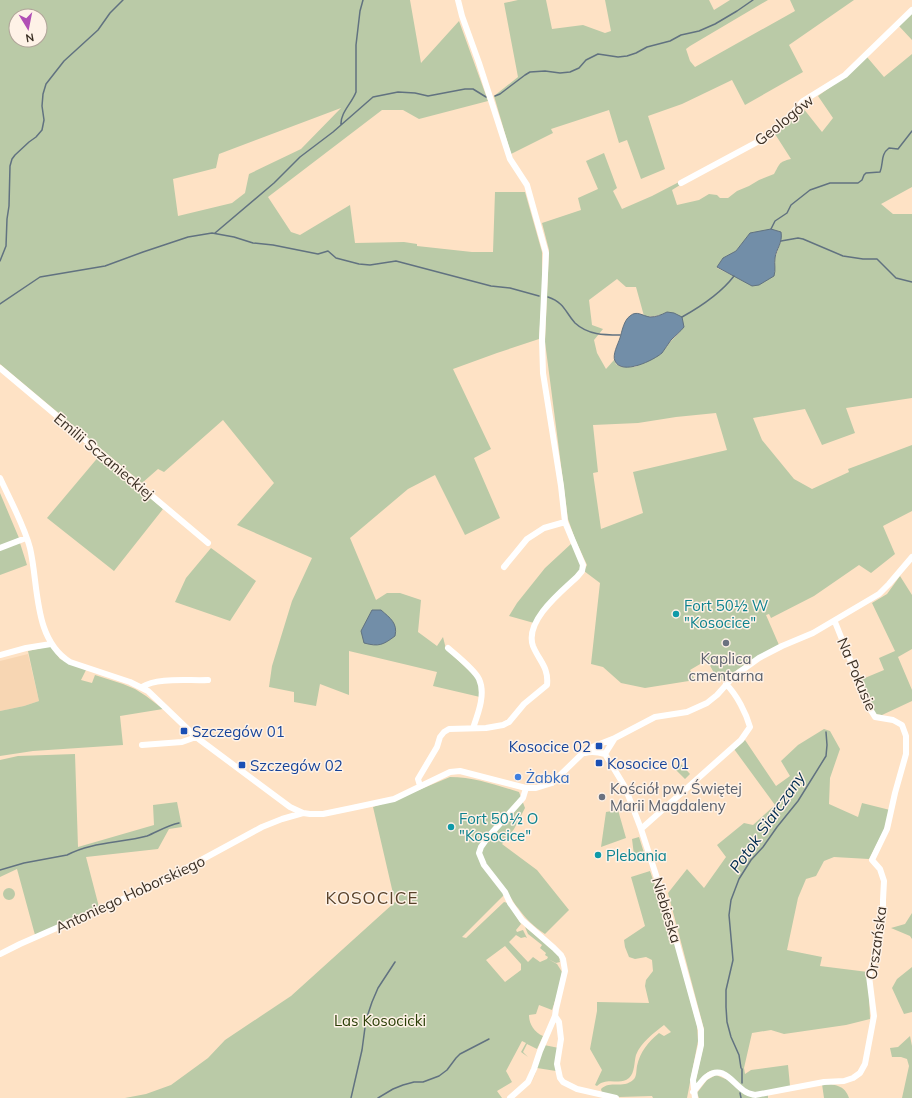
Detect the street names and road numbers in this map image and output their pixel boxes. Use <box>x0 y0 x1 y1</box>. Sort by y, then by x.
street label: Geologów <box>751 90 817 150</box>
street label: Emilii Sczanieckiej <box>50 409 158 503</box>
street label: Na Pokusie <box>833 635 881 713</box>
street label: Antoniego Hoborskiego <box>52 851 208 937</box>
street label: Niebieska <box>648 875 686 945</box>
street label: Orszańska <box>861 905 891 981</box>

